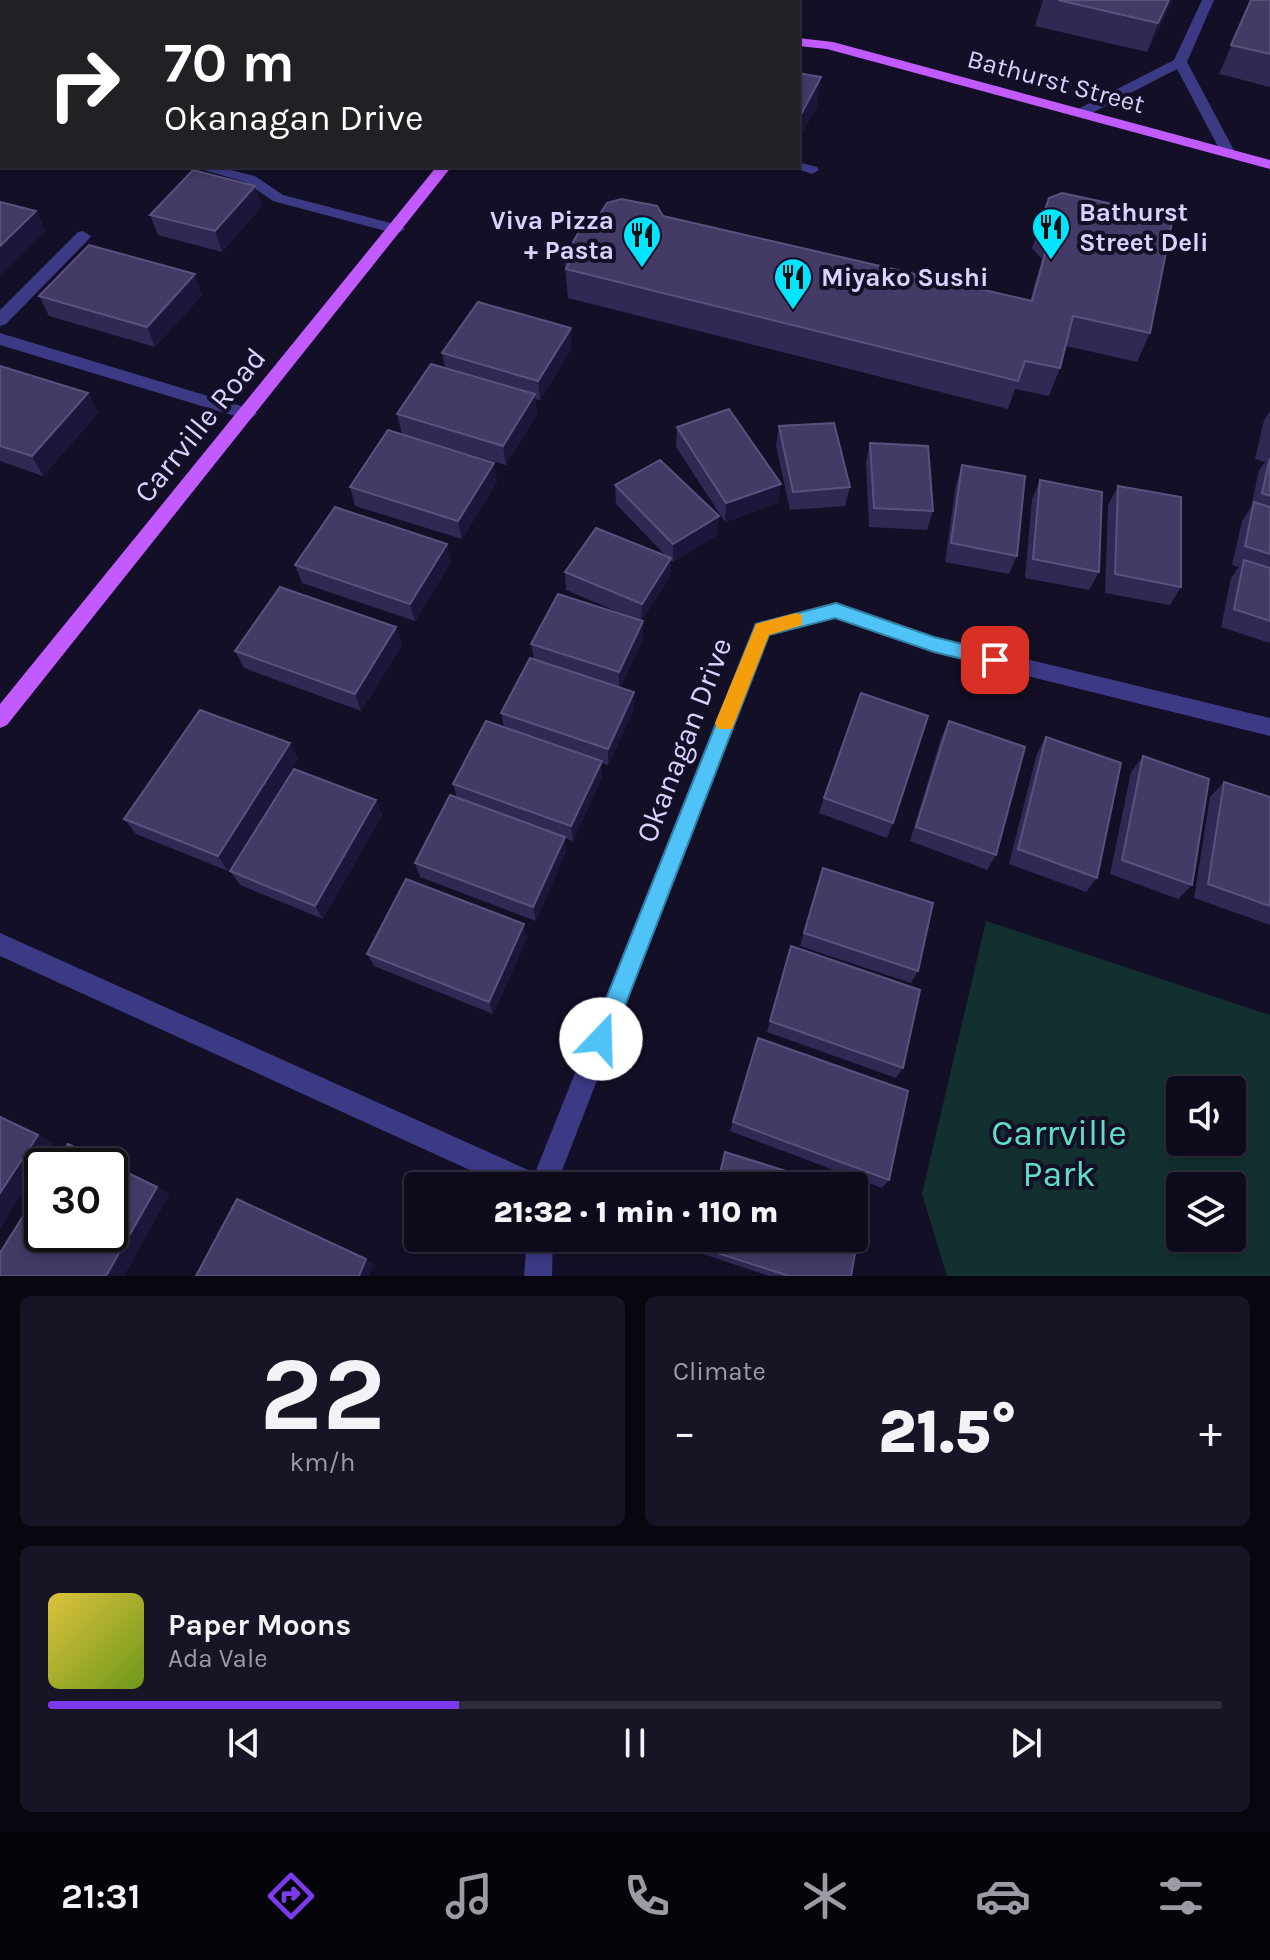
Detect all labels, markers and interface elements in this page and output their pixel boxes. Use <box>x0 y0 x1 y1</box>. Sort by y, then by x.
text: 70 m <box>164 30 295 95</box>
icon: right <box>32 32 136 136</box>
street label: Bathurst Street <box>964 43 1148 120</box>
text: Okanagan Drive <box>164 97 423 139</box>
place label: Bathurst Street Deli <box>1079 197 1209 258</box>
place label: Viva Pizza + Pasta <box>490 205 614 266</box>
restaurant icon: Bathurst Street Deli <box>1030 206 1072 261</box>
restaurant icon: Viva Pizza + Pasta <box>621 214 663 269</box>
restaurant icon: Miyako Sushi <box>772 256 814 311</box>
place label: Miyako Sushi <box>821 262 989 293</box>
street label: Carrville Road <box>127 340 273 510</box>
pin <box>961 626 1029 694</box>
street label: Okanagan Drive <box>628 633 740 847</box>
icon: arrive <box>973 638 1017 682</box>
position arrow <box>559 997 643 1081</box>
map controls <box>1166 1076 1246 1252</box>
button: sound <box>1166 1076 1246 1156</box>
park label: Carrville Park <box>991 1112 1127 1195</box>
speed limit sign: 30 <box>24 1148 128 1252</box>
button: layers <box>1166 1172 1246 1252</box>
text: 21:32 · 1 min · 110 m <box>494 1194 778 1230</box>
text: 22 <box>260 1334 385 1455</box>
text: Climate <box>673 1356 766 1387</box>
text: 21.5° <box>878 1397 1017 1467</box>
text: − <box>673 1407 696 1458</box>
text: + <box>1199 1407 1222 1458</box>
text: km/h <box>290 1447 355 1478</box>
text: Paper Moons <box>168 1607 351 1643</box>
text: Ada Vale <box>168 1643 268 1674</box>
icon: previous <box>222 1721 266 1765</box>
icon: pause <box>613 1721 657 1765</box>
icon: next <box>1004 1721 1048 1765</box>
icon: directions <box>263 1868 319 1924</box>
icon: music <box>441 1868 497 1924</box>
icon: phone <box>619 1868 675 1924</box>
icon: climate <box>797 1868 853 1924</box>
icon: car <box>975 1868 1031 1924</box>
icon: filters <box>1153 1868 1209 1924</box>
text: 21:31 <box>61 1875 141 1917</box>

